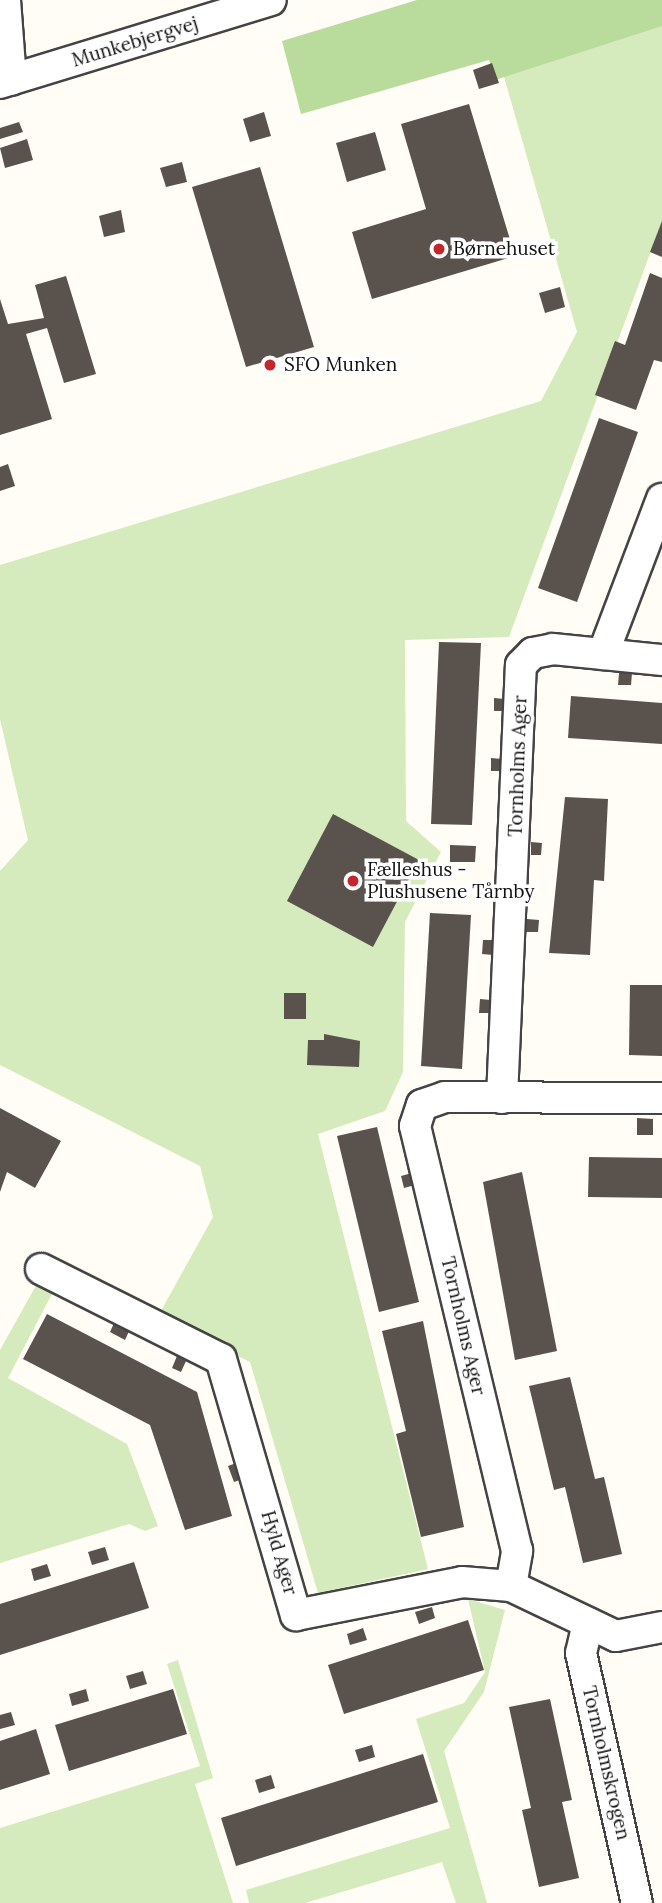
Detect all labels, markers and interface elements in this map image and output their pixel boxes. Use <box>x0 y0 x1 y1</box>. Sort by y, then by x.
street label: Munkebjergvej <box>69 12 201 72</box>
place label: Børnehuset <box>453 238 555 260</box>
marker: Børnehuset <box>431 241 447 257</box>
place label: SFO Munken <box>284 354 397 376</box>
marker: SFO Munken <box>262 357 278 373</box>
street label: Tornholms Ager <box>504 695 532 837</box>
place label: Fælleshus - Plushusene Tårnby <box>367 859 535 903</box>
marker: Fælleshus - Plushusene Tårnby <box>345 873 361 889</box>
street label: Tornholms Ager <box>436 1255 490 1397</box>
street label: Hyld Ager <box>256 1508 302 1598</box>
street label: Tornholmskrogen <box>577 1684 635 1842</box>

